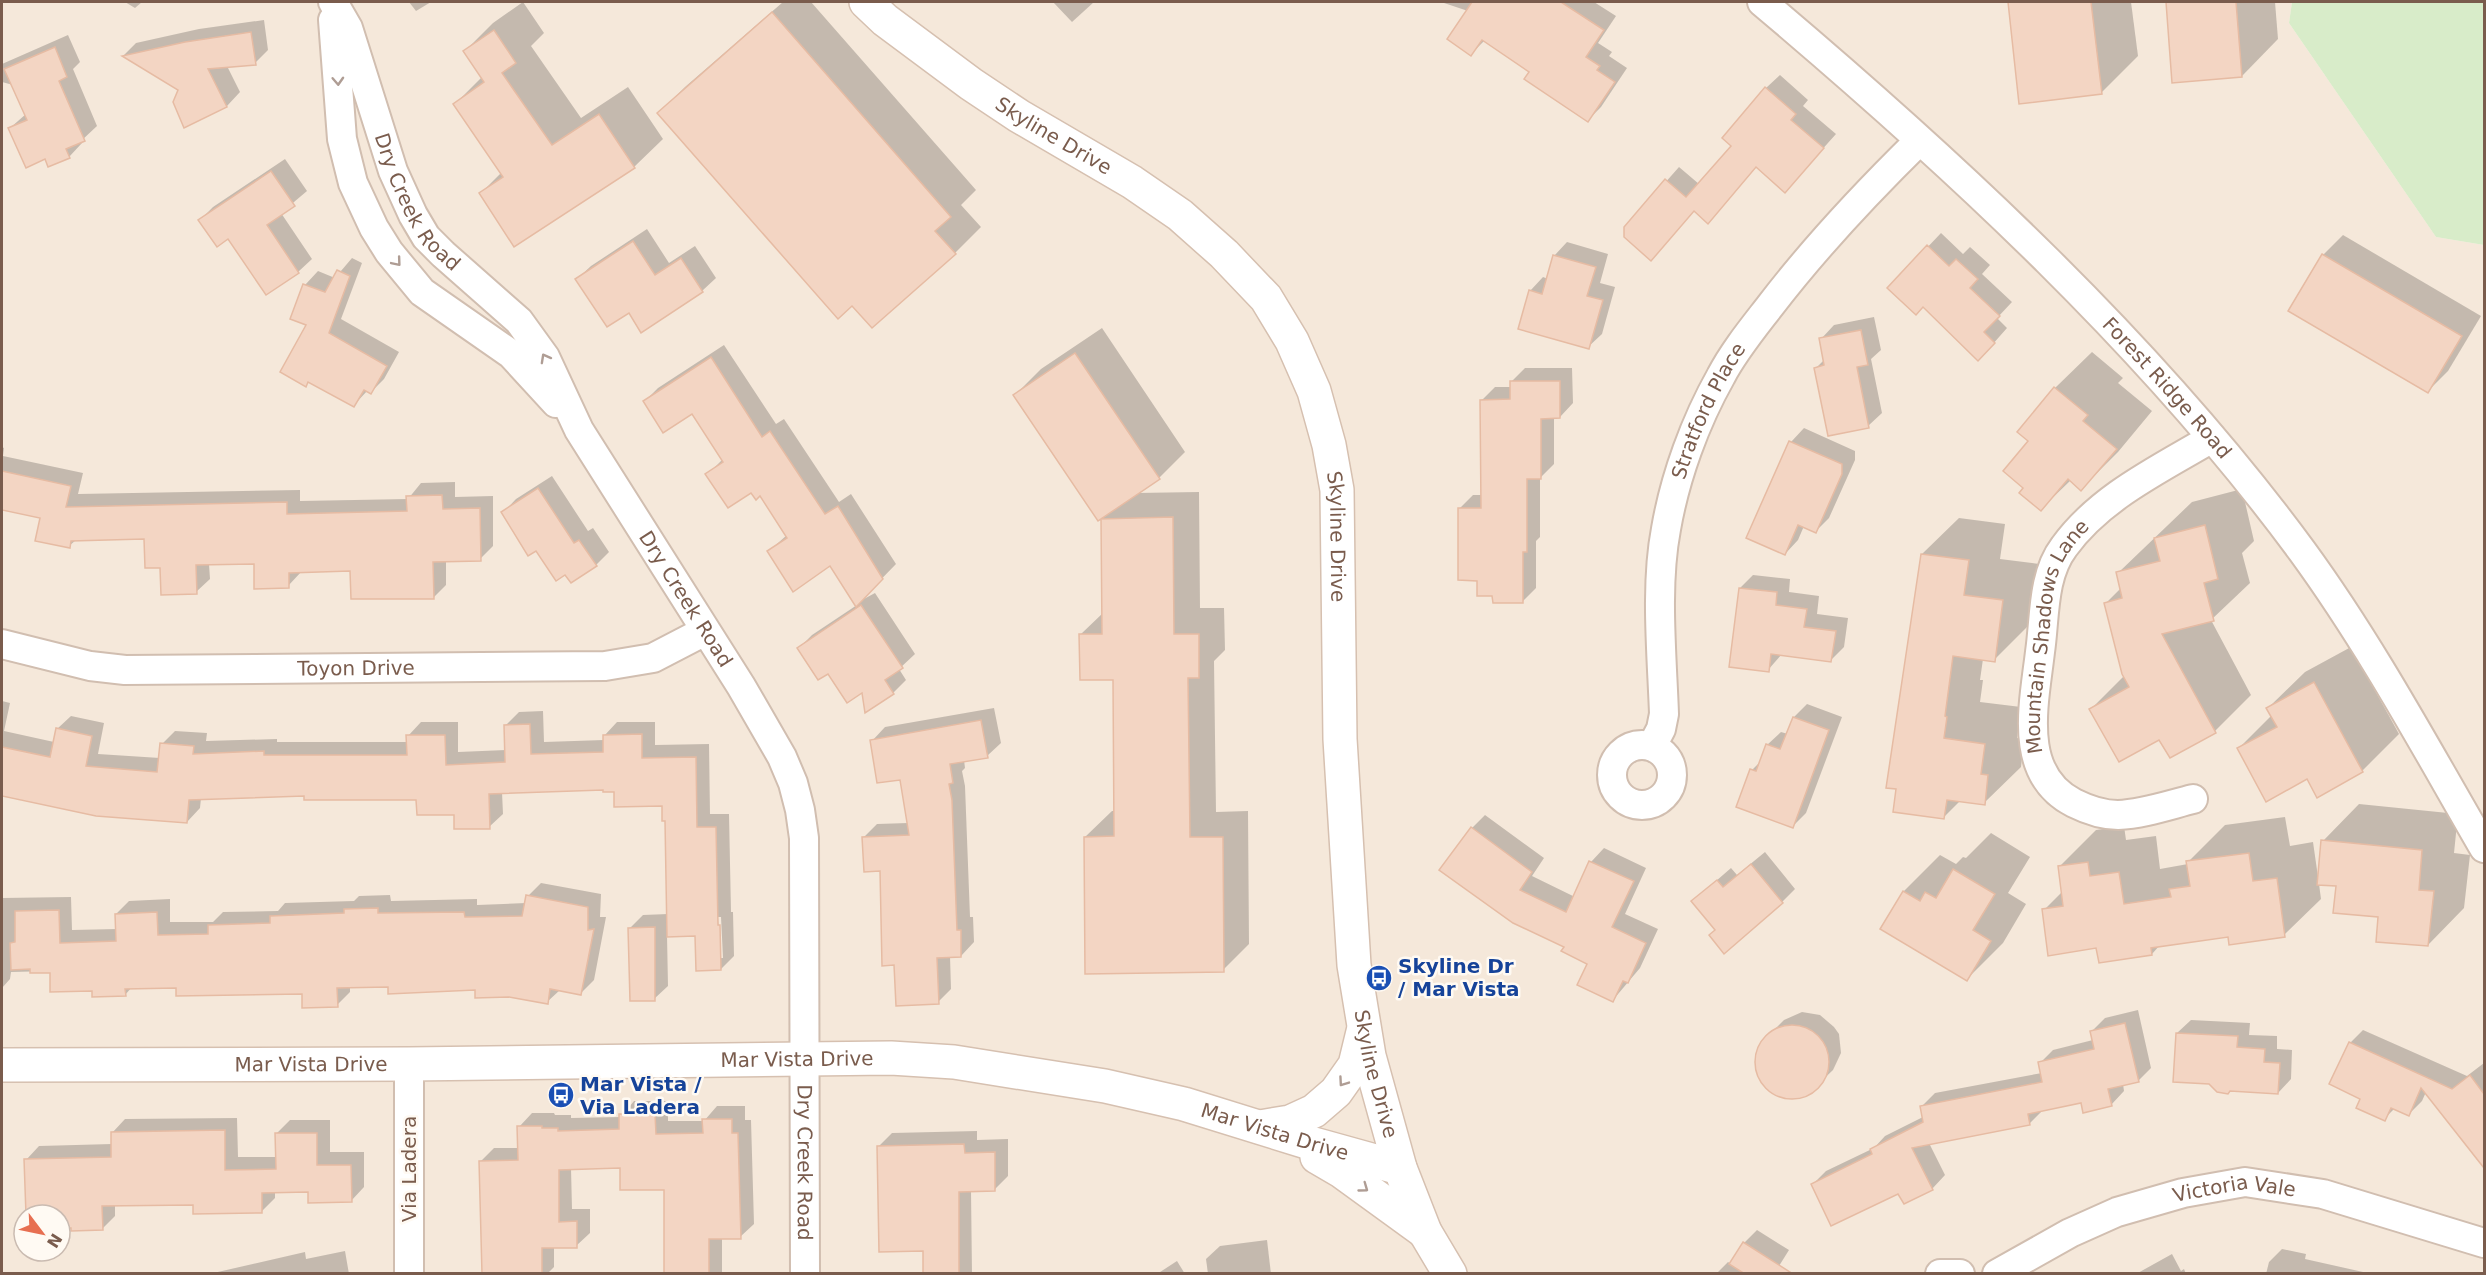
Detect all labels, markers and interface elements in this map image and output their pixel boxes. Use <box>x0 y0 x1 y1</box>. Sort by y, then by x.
one-way arrow <box>332 76 345 85</box>
street label: Skyline Drive <box>991 92 1116 180</box>
street label: Dry Creek Road <box>370 130 465 276</box>
one-way arrow <box>390 255 401 266</box>
street label: Forest Ridge Road <box>2098 312 2237 463</box>
street label: Stratford Place <box>1666 338 1750 482</box>
one-way arrow <box>541 354 552 364</box>
street label: Skyline Drive <box>1322 469 1350 602</box>
street label: Mountain Shadows Lane <box>2021 514 2094 756</box>
street label: Dry Creek Road <box>634 526 738 671</box>
street label: Toyon Drive <box>296 656 415 681</box>
place label: Skyline Dr / Mar Vista <box>1398 954 1519 1001</box>
bus stop icon: Skyline Dr / Mar Vista <box>1364 963 1394 993</box>
street label: Skyline Drive <box>1350 1008 1403 1141</box>
street label: Mar Vista Drive <box>720 1046 874 1072</box>
street label: Mar Vista Drive <box>234 1052 388 1076</box>
place label: Mar Vista / Via Ladera <box>580 1072 702 1119</box>
one-way arrow <box>1339 1075 1350 1086</box>
bus stop icon: Mar Vista / Via Ladera <box>546 1080 576 1110</box>
street label: Dry Creek Road <box>793 1084 817 1241</box>
street label: Mar Vista Drive <box>1198 1098 1351 1165</box>
street label: Via Ladera <box>397 1116 421 1222</box>
street label: Victoria Vale <box>2170 1170 2298 1207</box>
one-way arrow <box>1358 1180 1369 1191</box>
north arrow <box>12 1203 72 1263</box>
text: N <box>43 1230 66 1251</box>

